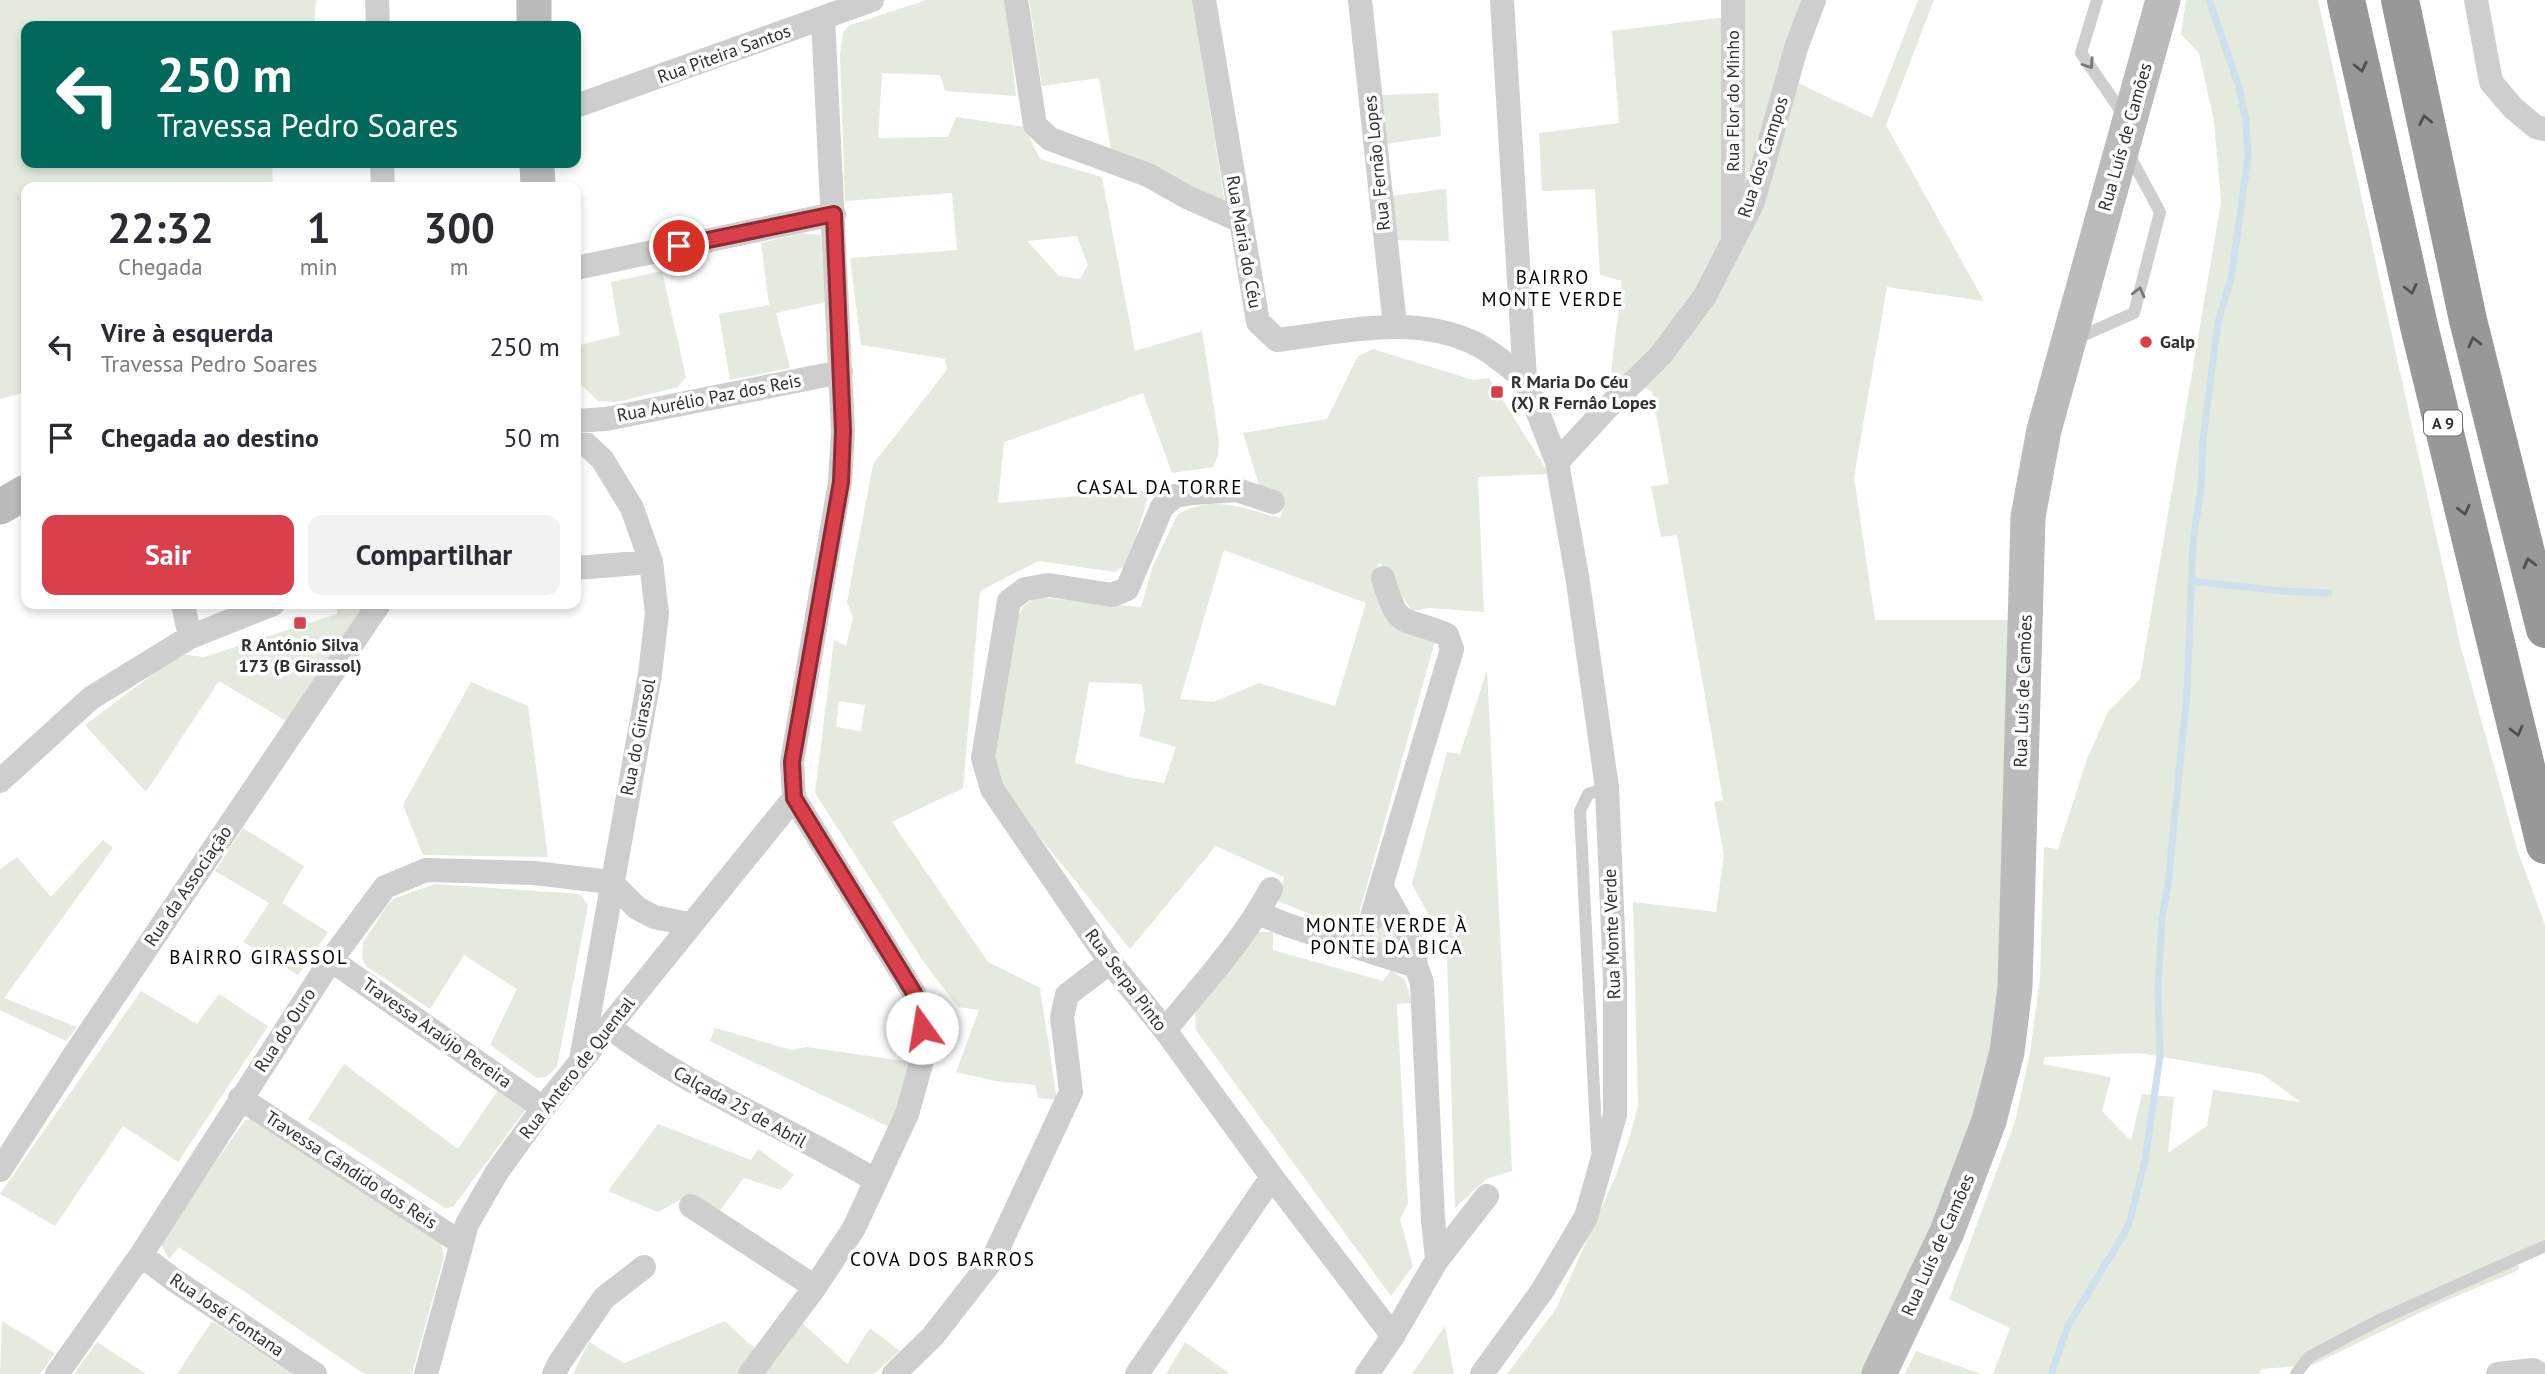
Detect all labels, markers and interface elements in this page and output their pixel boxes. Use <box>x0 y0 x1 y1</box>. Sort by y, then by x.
street label: Rua Piteira Santos <box>654 19 794 88</box>
street label: Rua Flor do Minho <box>1721 30 1744 172</box>
text: 250 m <box>157 42 292 106</box>
icon: left <box>42 49 133 140</box>
one-way arrow <box>2081 56 2093 69</box>
street label: Rua Luís de Camões <box>2092 60 2157 214</box>
one-way arrow <box>2353 61 2368 73</box>
street label: Rua dos Campos <box>1732 93 1793 220</box>
street label: Rua Fernão Lopes <box>1358 94 1395 232</box>
text: Travessa Pedro Soares <box>157 104 458 146</box>
one-way arrow <box>2419 114 2434 126</box>
street label: Rua Maria do Céu <box>1221 174 1267 310</box>
text: 22:32 <box>107 200 214 255</box>
text: 1 <box>307 200 330 255</box>
text: 300 <box>423 200 495 255</box>
pin <box>649 216 709 276</box>
icon: arrive <box>660 227 698 265</box>
text: Chegada <box>118 252 203 281</box>
text: min <box>300 252 337 281</box>
text: m <box>450 252 468 281</box>
district label: BAIRRO MONTE VERDE <box>1482 265 1624 311</box>
one-way arrow <box>2403 283 2417 295</box>
one-way arrow <box>2131 287 2145 299</box>
text: Vire à esquerda <box>101 316 273 349</box>
icon: left <box>42 328 80 366</box>
text: 250 m <box>489 330 560 363</box>
place label: Galp <box>2160 330 2195 353</box>
marker: Galp <box>2138 334 2154 350</box>
one-way arrow <box>2468 336 2482 348</box>
text: Travessa Pedro Soares <box>101 349 318 378</box>
street label: Rua Aurélio Paz dos Reis <box>615 368 803 427</box>
place label: R Maria Do Céu (X) R Fernâo Lopes <box>1511 370 1657 414</box>
marker: R Maria Do Céu (X) R Fernâo Lopes <box>1489 384 1505 400</box>
road number: A 9 <box>2424 410 2462 436</box>
icon: arrive <box>42 419 80 457</box>
text: Chegada ao destino <box>101 421 319 454</box>
text: 50 m <box>504 421 560 454</box>
district label: CASAL DA TORRE <box>1077 475 1243 499</box>
one-way arrow <box>2456 504 2470 516</box>
button: Sair <box>42 515 294 595</box>
button: Compartilhar <box>308 515 560 595</box>
one-way arrow <box>2523 557 2537 569</box>
street label: Rua Luís de Camões <box>2008 614 2037 768</box>
marker: R António Silva 173 (B Girassol) <box>292 615 308 631</box>
place label: R António Silva 173 (B Girassol) <box>238 633 362 677</box>
street label: Rua do Girassol <box>615 676 660 798</box>
one-way arrow <box>2509 725 2524 737</box>
street label: Rua da Associação <box>139 821 236 950</box>
street label: Rua Monte Verde <box>1598 869 1625 1000</box>
district label: MONTE VERDE À PONTE DA BICA <box>1306 913 1468 959</box>
street label: Rua Serpa Pinto <box>1080 924 1172 1036</box>
district label: BAIRRO GIRASSOL <box>169 945 349 969</box>
street label: Travessa Araújo Pereira <box>358 972 517 1093</box>
street label: Rua do Ouro <box>249 983 320 1076</box>
street label: Rua Antero de Quental <box>514 991 640 1143</box>
position arrow <box>885 991 959 1065</box>
street label: Calçada 25 de Abril <box>670 1060 811 1153</box>
street label: Travessa Cândido dos Reis <box>261 1105 442 1234</box>
street label: Rua Luís de Camões <box>1896 1170 1979 1320</box>
district label: COVA DOS BARROS <box>850 1247 1036 1271</box>
street label: Rua José Fontana <box>166 1268 289 1361</box>

